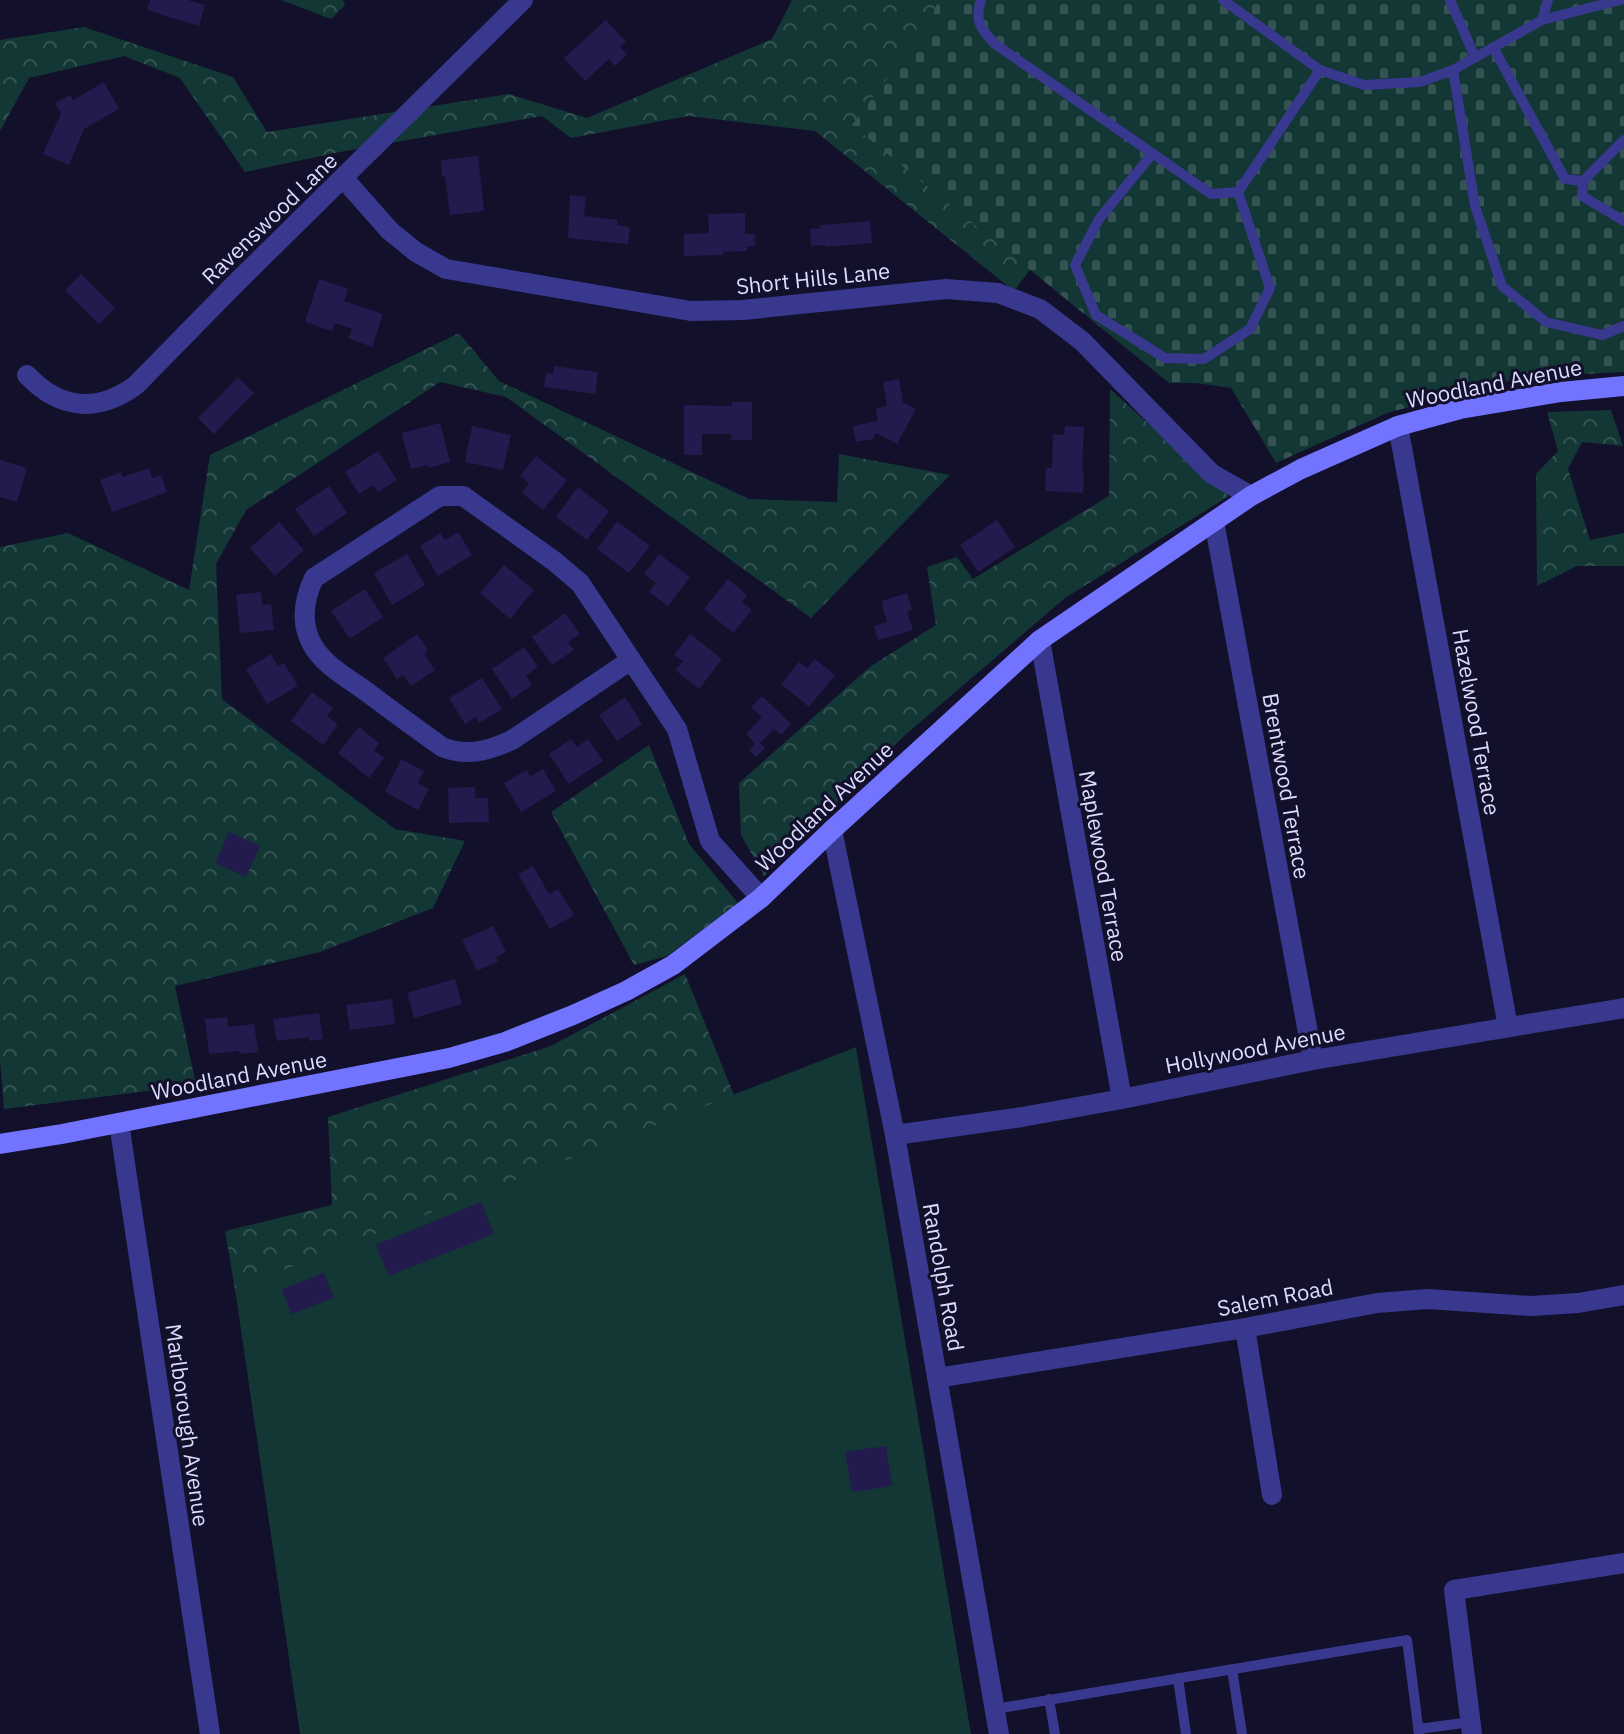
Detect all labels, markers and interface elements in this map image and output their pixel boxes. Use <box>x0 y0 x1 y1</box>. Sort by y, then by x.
street label: Ravenswood Lane <box>195 146 343 290</box>
street label: Short Hills Lane <box>734 255 892 301</box>
street label: Woodland Avenue <box>1404 352 1584 414</box>
street label: Hazelwood Terrace <box>1446 627 1508 817</box>
street label: Brentwood Terrace <box>1256 691 1318 881</box>
street label: Woodland Avenue <box>749 735 899 877</box>
street label: Maplewood Terrace <box>1073 768 1135 964</box>
street label: Hollywood Avenue <box>1162 1016 1348 1080</box>
street label: Woodland Avenue <box>149 1044 329 1106</box>
street label: Randolph Road <box>917 1201 971 1353</box>
street label: Salem Road <box>1215 1272 1335 1322</box>
street label: Marlborough Avenue <box>159 1322 217 1528</box>

